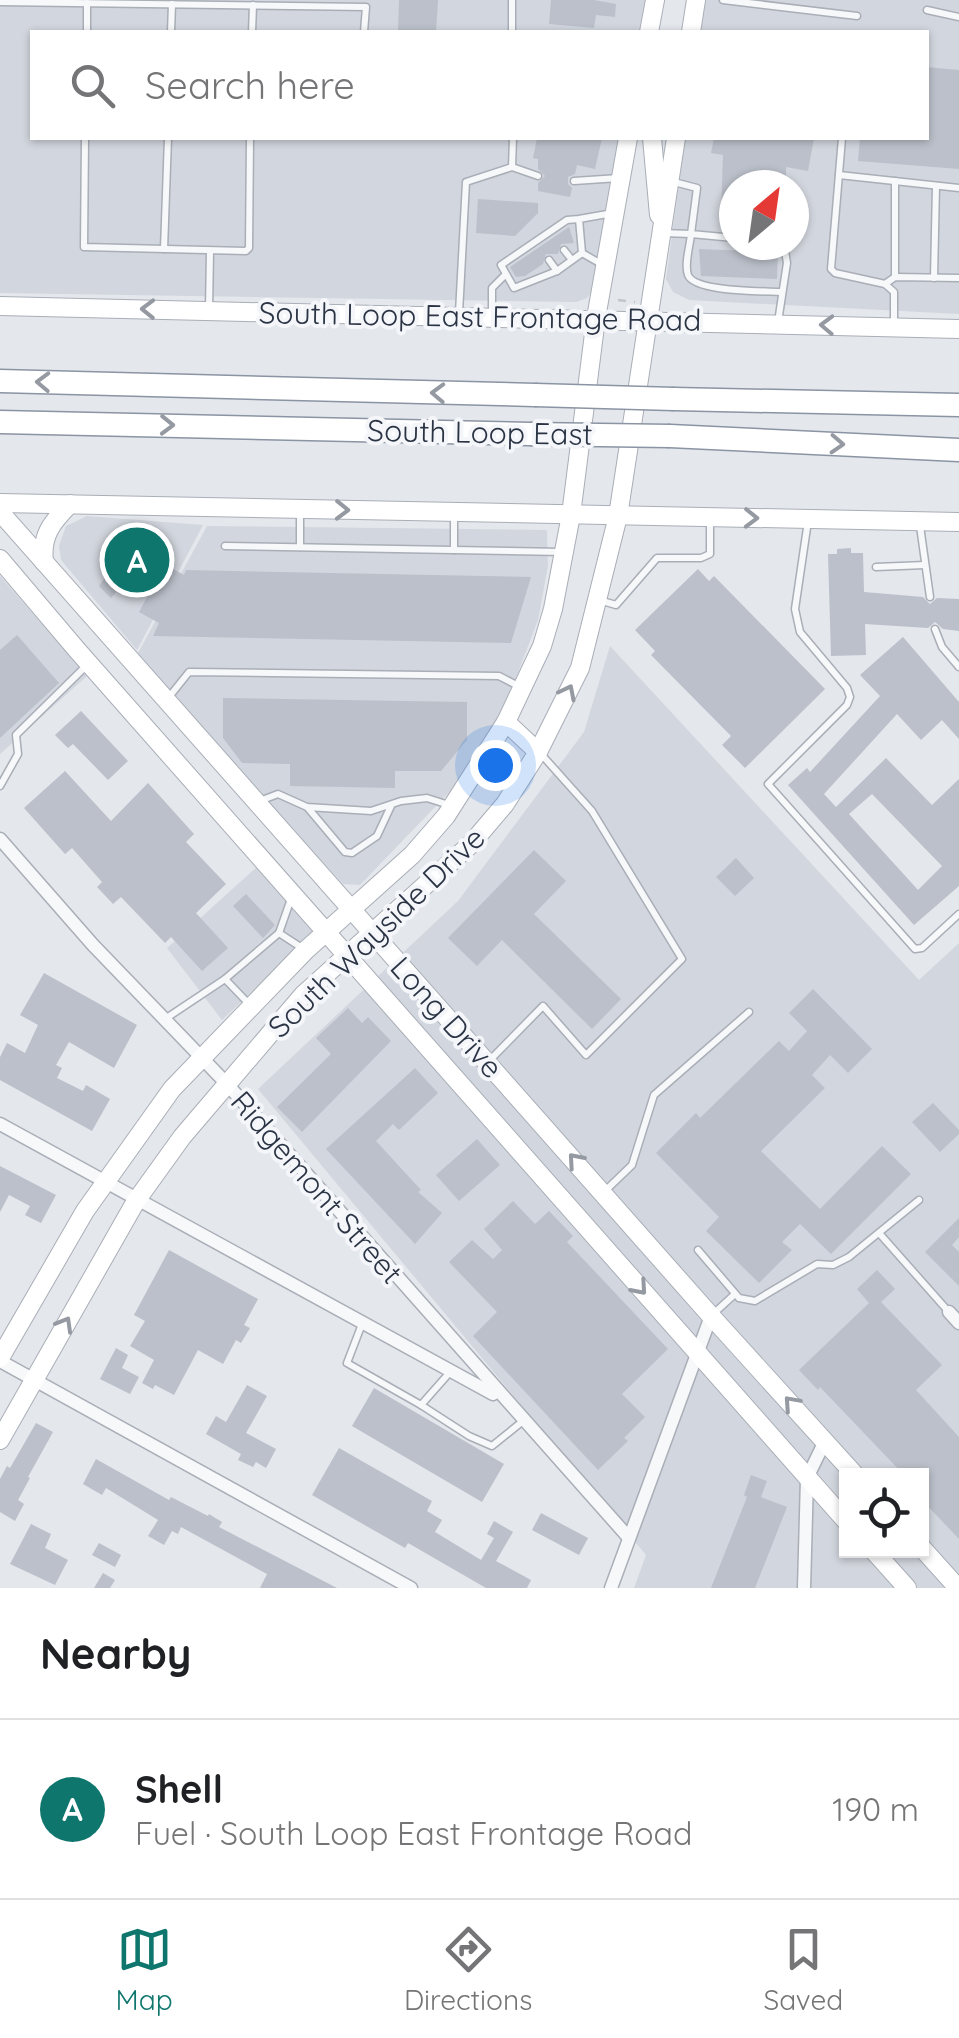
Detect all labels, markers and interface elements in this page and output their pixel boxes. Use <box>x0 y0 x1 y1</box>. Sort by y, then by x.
search box <box>30 30 929 140</box>
icon: search <box>65 58 120 113</box>
text: Search here <box>145 61 355 109</box>
north arrow <box>719 170 809 260</box>
street label: South Loop East Frontage Road <box>258 293 702 339</box>
one-way arrow <box>140 299 156 320</box>
one-way arrow <box>818 314 834 335</box>
one-way arrow <box>34 372 50 393</box>
one-way arrow <box>429 382 445 403</box>
street label: South Loop East <box>367 411 593 453</box>
one-way arrow <box>160 415 176 436</box>
one-way arrow <box>830 433 846 454</box>
one-way arrow <box>335 500 351 521</box>
one-way arrow <box>744 507 759 529</box>
pin: A <box>104 522 170 598</box>
one-way arrow <box>556 684 575 702</box>
your location <box>470 740 521 791</box>
street label: South Wayside Drive <box>260 819 492 1045</box>
street label: Long Drive <box>383 948 511 1086</box>
street label: Ridgemont Street <box>223 1083 411 1291</box>
one-way arrow <box>568 1154 586 1172</box>
one-way arrow <box>628 1276 646 1295</box>
one-way arrow <box>53 1317 72 1335</box>
one-way arrow <box>784 1396 802 1415</box>
map controls <box>839 1468 929 1558</box>
button: locate <box>839 1468 929 1558</box>
text: Nearby <box>40 1627 191 1680</box>
text: Shell <box>135 1765 223 1813</box>
text: A <box>62 1789 83 1829</box>
text: 190 m <box>832 1789 919 1829</box>
text: Fuel · South Loop East Frontage Road <box>135 1813 692 1853</box>
tab: Map <box>116 1922 173 2017</box>
tab: Directions <box>404 1922 532 2017</box>
tab: Saved <box>764 1922 843 2017</box>

